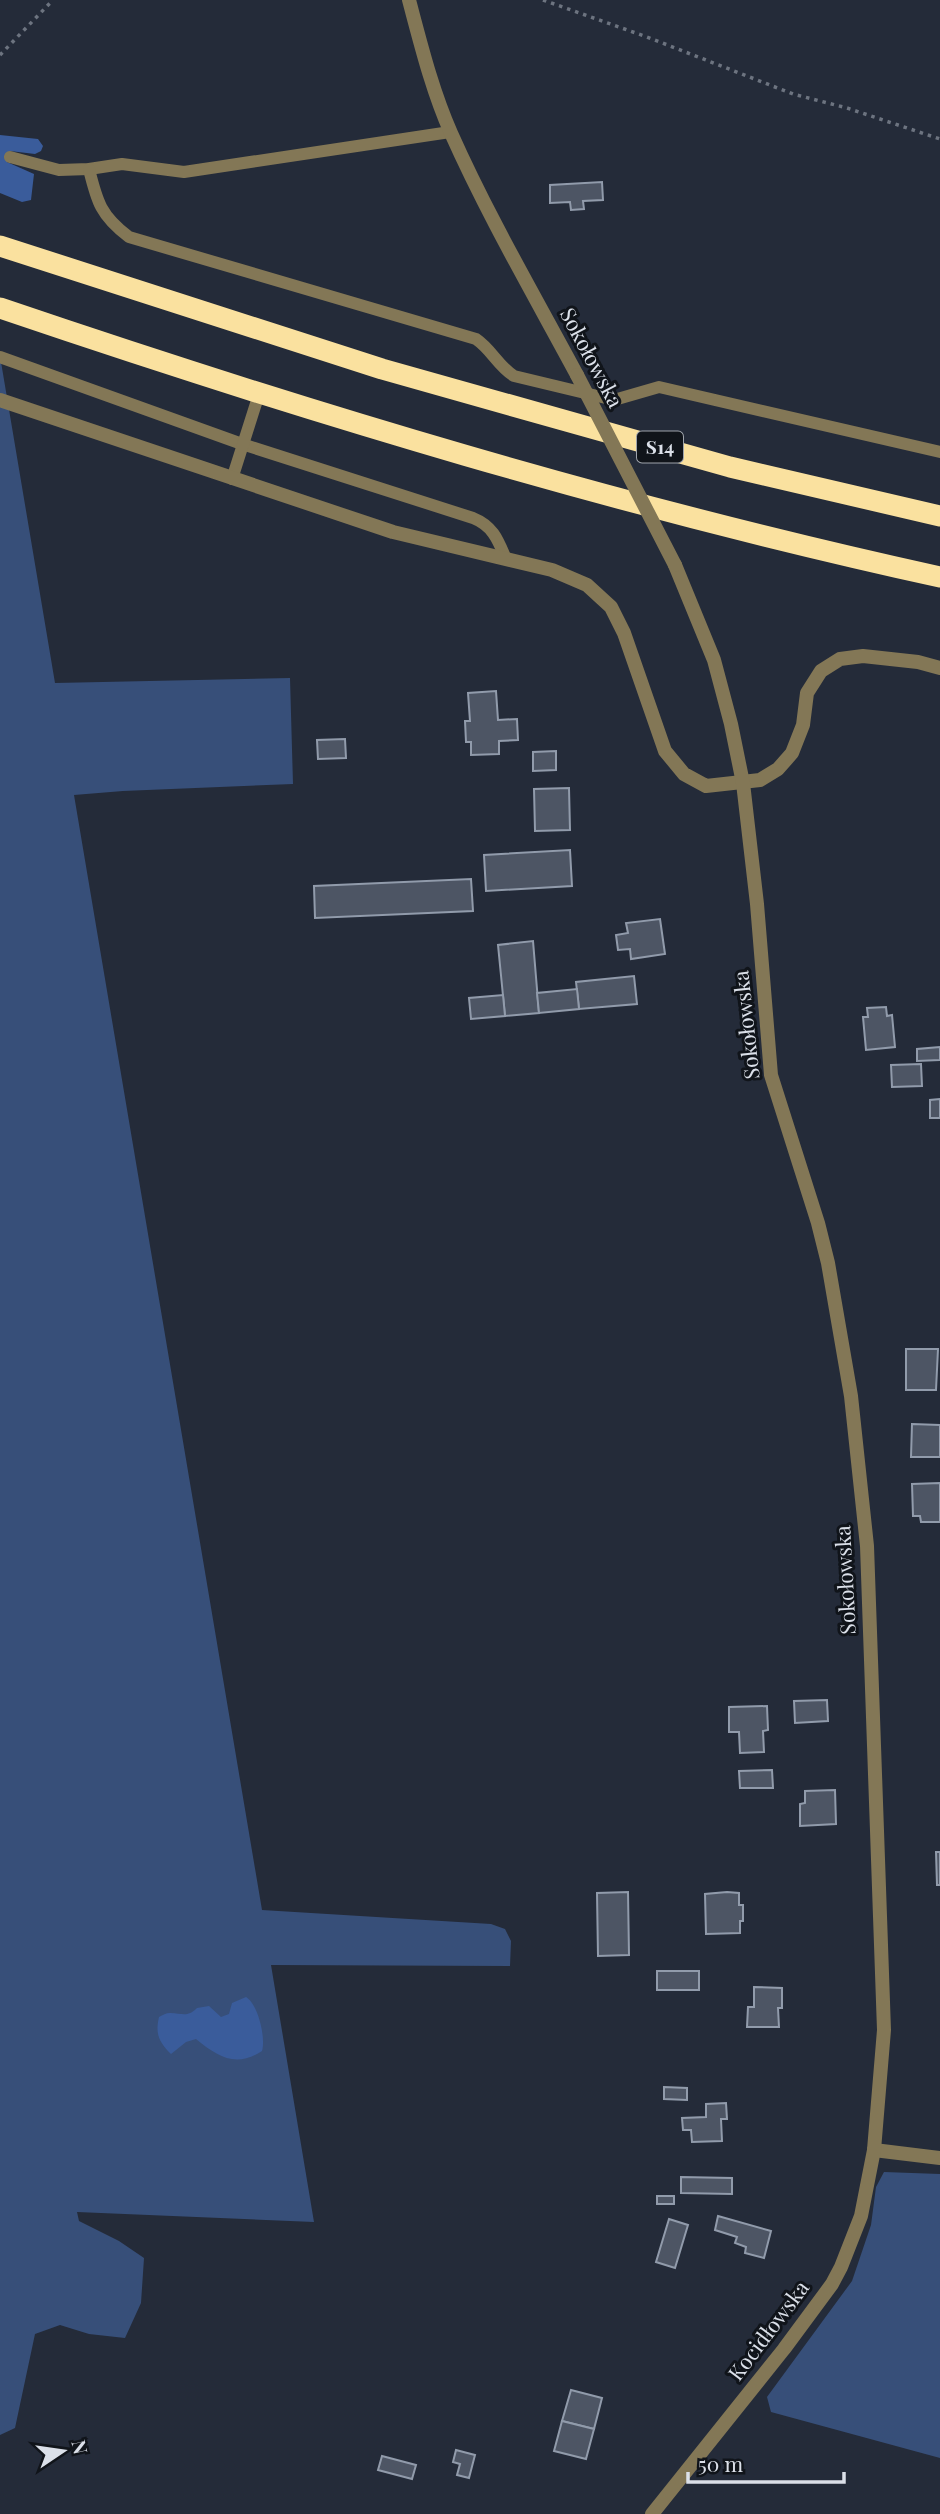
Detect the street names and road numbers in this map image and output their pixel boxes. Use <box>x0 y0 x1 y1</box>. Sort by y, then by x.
street label: Sokołowska <box>555 302 631 412</box>
road number: S14 <box>637 432 683 462</box>
street label: Sokołowska <box>725 969 765 1081</box>
street label: Sokołowska <box>827 1524 861 1635</box>
street label: Kocidłowska <box>721 2274 814 2385</box>

